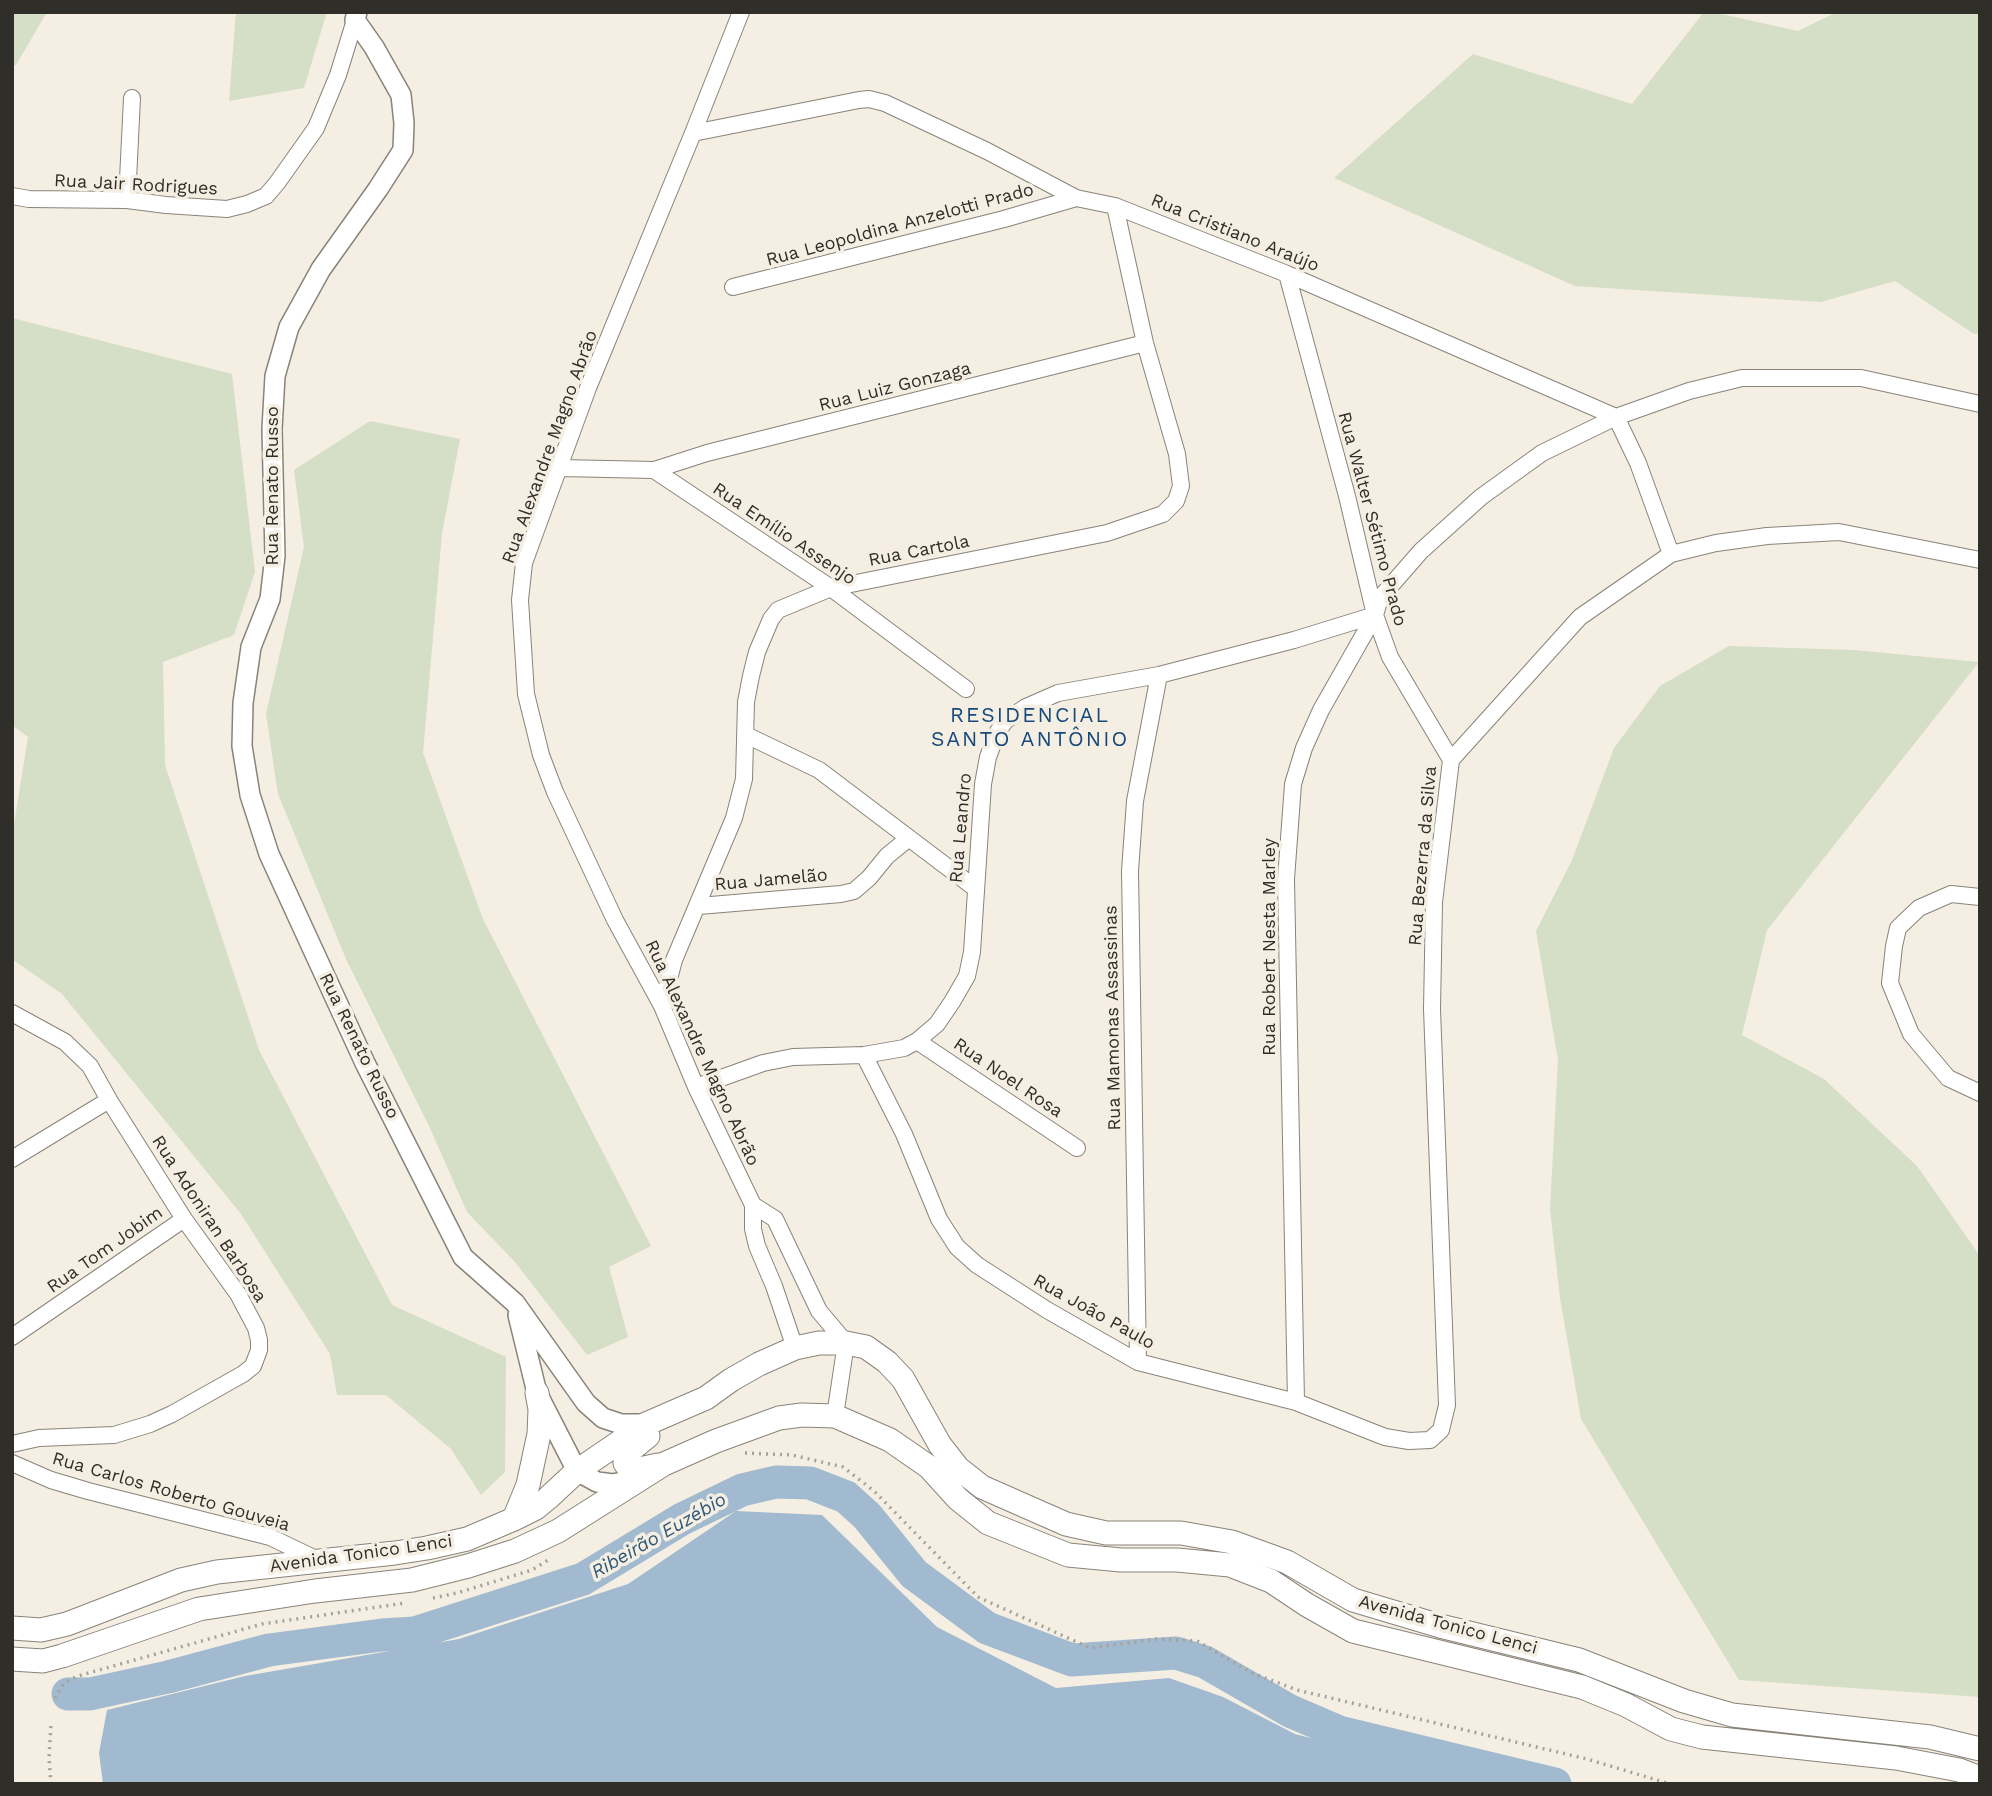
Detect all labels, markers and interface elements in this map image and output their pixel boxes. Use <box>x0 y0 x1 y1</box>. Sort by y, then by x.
street label: Rua Jair Rodrigues <box>54 170 218 200</box>
street label: Rua Leopoldina Anzelotti Prado <box>764 179 1036 271</box>
street label: Rua Cristiano Araújo <box>1148 189 1322 277</box>
street label: Rua Alexandre Magno Abrão <box>498 327 602 567</box>
street label: Rua Luiz Gonzaga <box>817 358 973 416</box>
street label: Rua Renato Russo <box>262 406 284 566</box>
street label: Rua Walter Sétimo Prado <box>1333 409 1411 629</box>
street label: Rua Emílio Assenjo <box>708 478 860 590</box>
street label: Rua Cartola <box>867 531 971 571</box>
district label: RESIDENCIAL SANTO ANTÔNIO <box>933 703 1127 753</box>
street label: Rua Bezerra da Silva <box>1404 765 1442 947</box>
street label: Rua Leandro <box>945 772 977 884</box>
street label: Rua Robert Nesta Marley <box>1259 838 1281 1056</box>
street label: Rua Jamelão <box>714 864 828 896</box>
street label: Rua Mamonas Assassinas <box>1100 905 1126 1131</box>
street label: Rua Alexandre Magno Abrão <box>640 937 764 1169</box>
street label: Rua Renato Russo <box>314 970 404 1122</box>
street label: Rua Noel Rosa <box>949 1033 1067 1123</box>
street label: Rua Adoniran Barbosa <box>147 1132 271 1306</box>
street label: Rua Tom Jobim <box>43 1202 167 1298</box>
street label: Rua João Paulo <box>1029 1270 1159 1354</box>
street label: Rua Carlos Roberto Gouveia <box>50 1448 292 1536</box>
water label: Ribeirão Euzébio <box>588 1488 730 1584</box>
street label: Avenida Tonico Lenci <box>268 1530 454 1578</box>
street label: Avenida Tonico Lenci <box>1356 1591 1540 1659</box>

